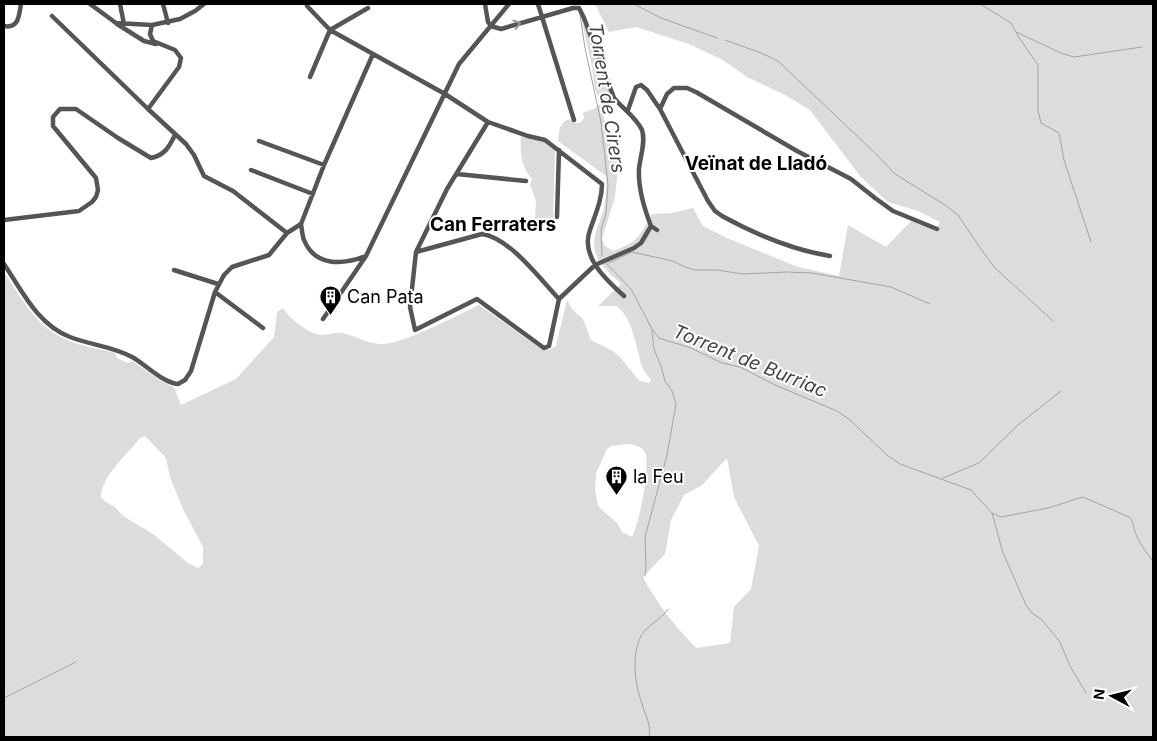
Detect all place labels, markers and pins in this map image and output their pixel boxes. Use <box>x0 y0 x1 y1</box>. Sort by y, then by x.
building icon: Can Pata <box>319 284 343 315</box>
place label: Can Pata <box>347 286 424 307</box>
building icon: la Feu <box>605 464 629 495</box>
place label: la Feu <box>633 466 684 487</box>

